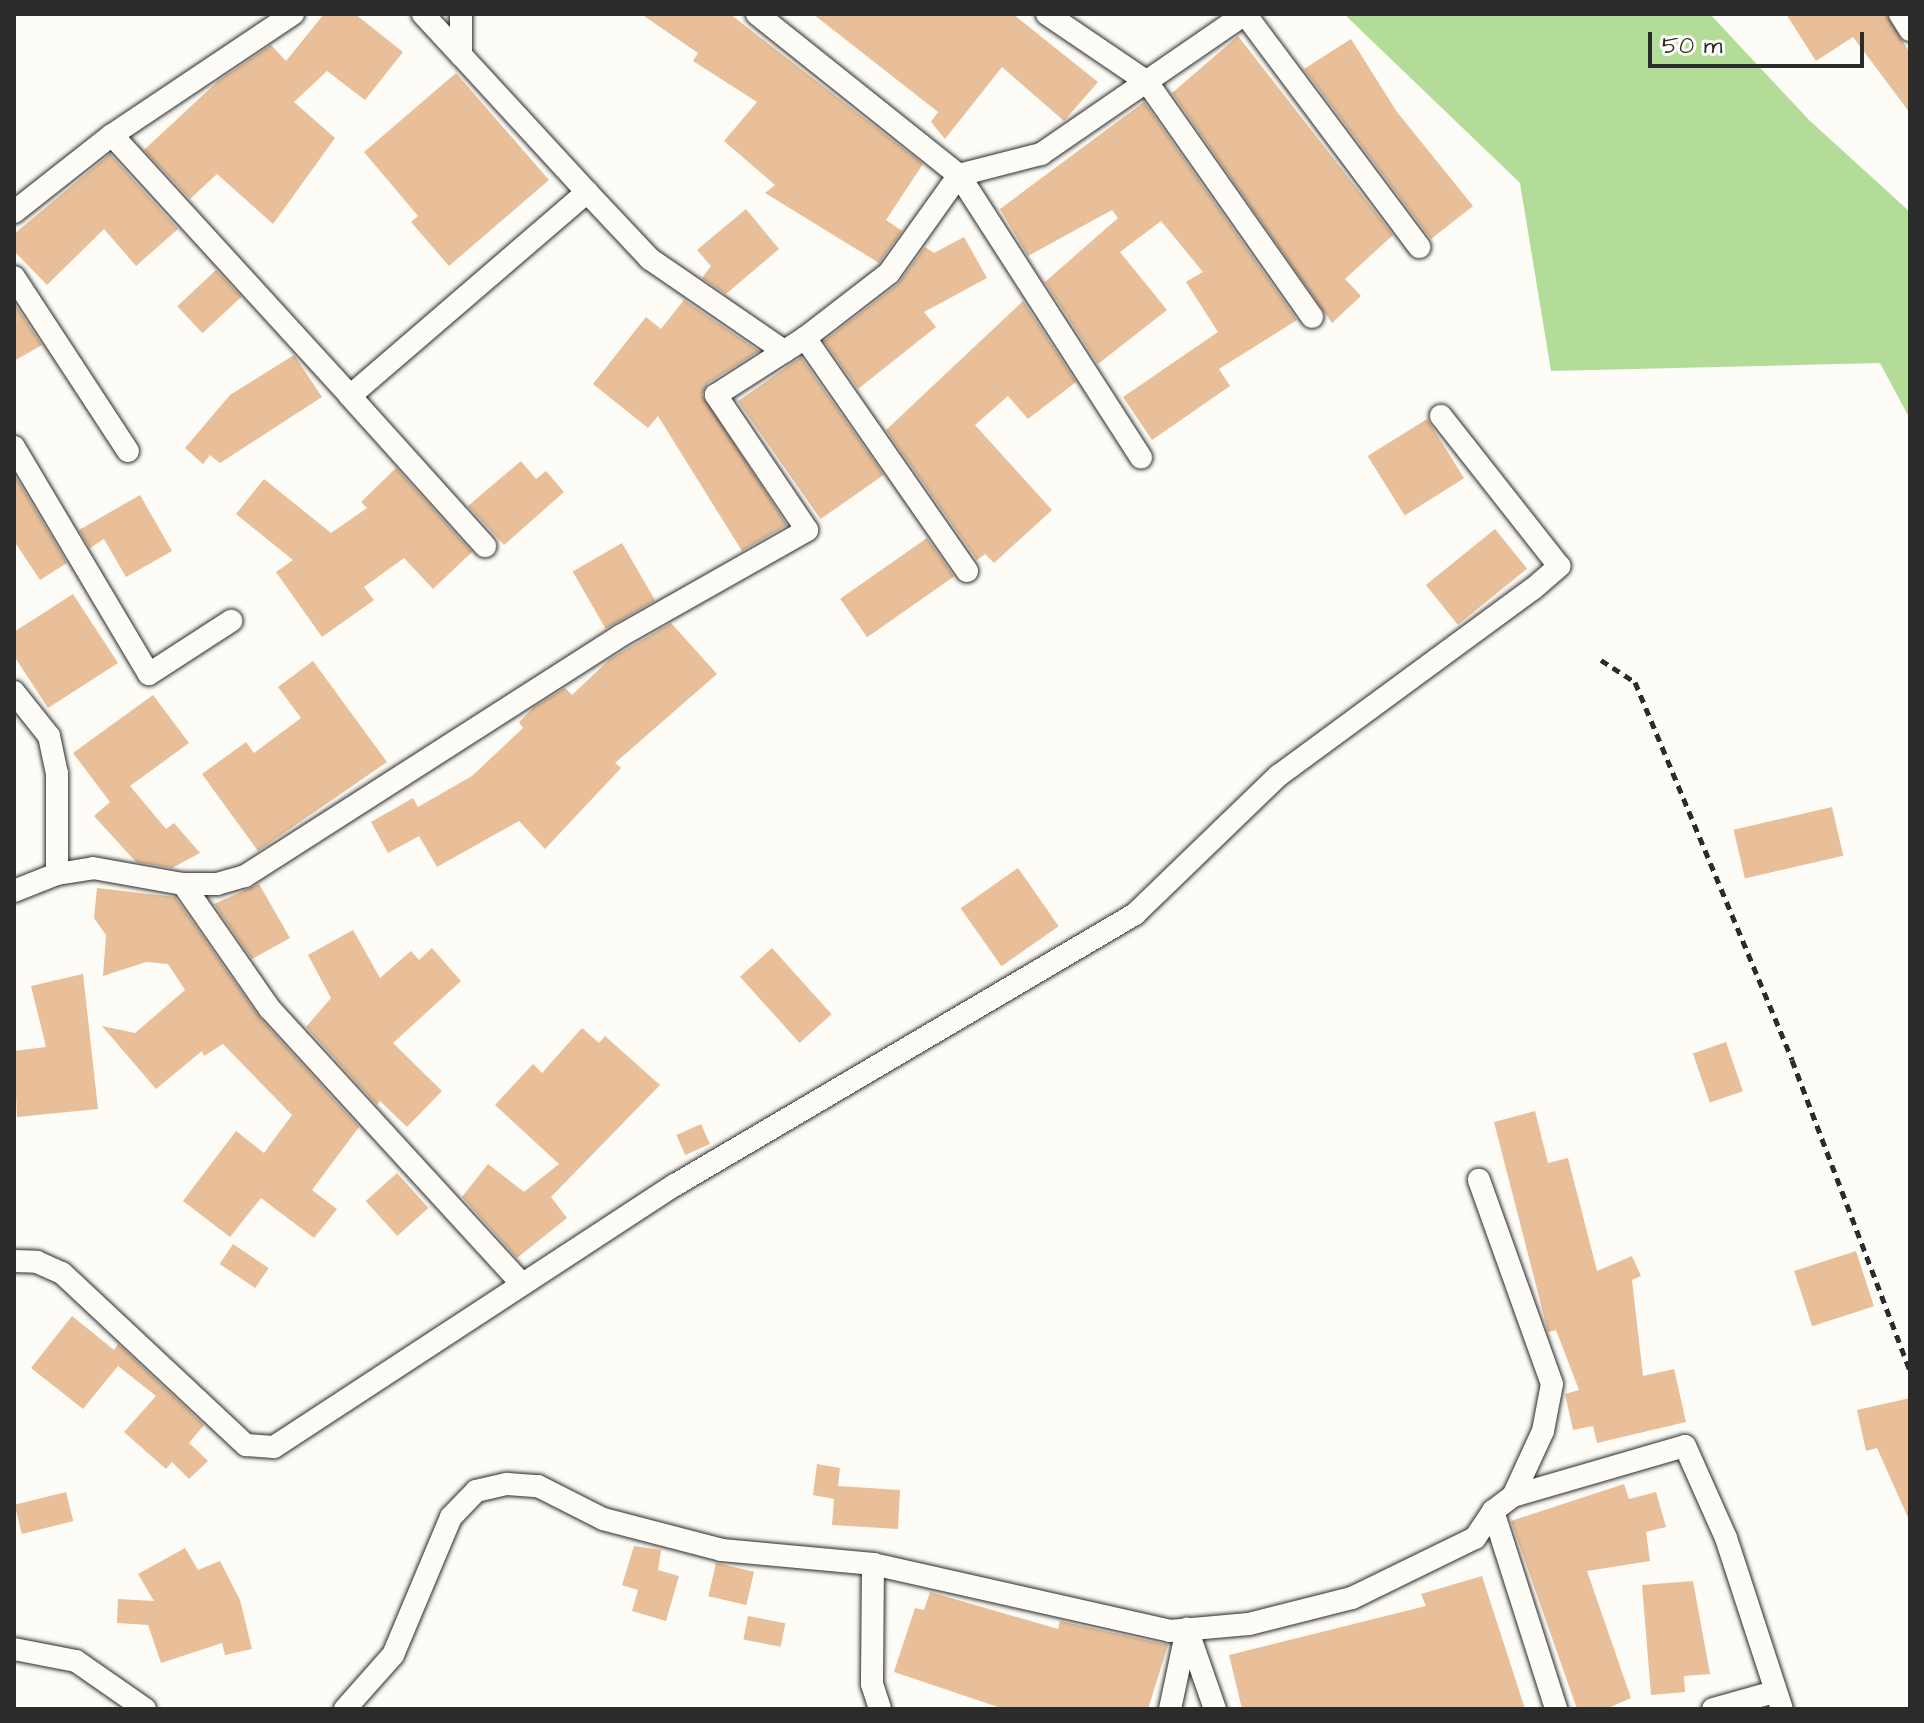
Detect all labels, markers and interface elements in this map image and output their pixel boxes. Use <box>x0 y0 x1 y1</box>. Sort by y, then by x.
scale bar <box>1652 16 1868 66</box>
text: 50 m <box>1662 29 1722 63</box>

